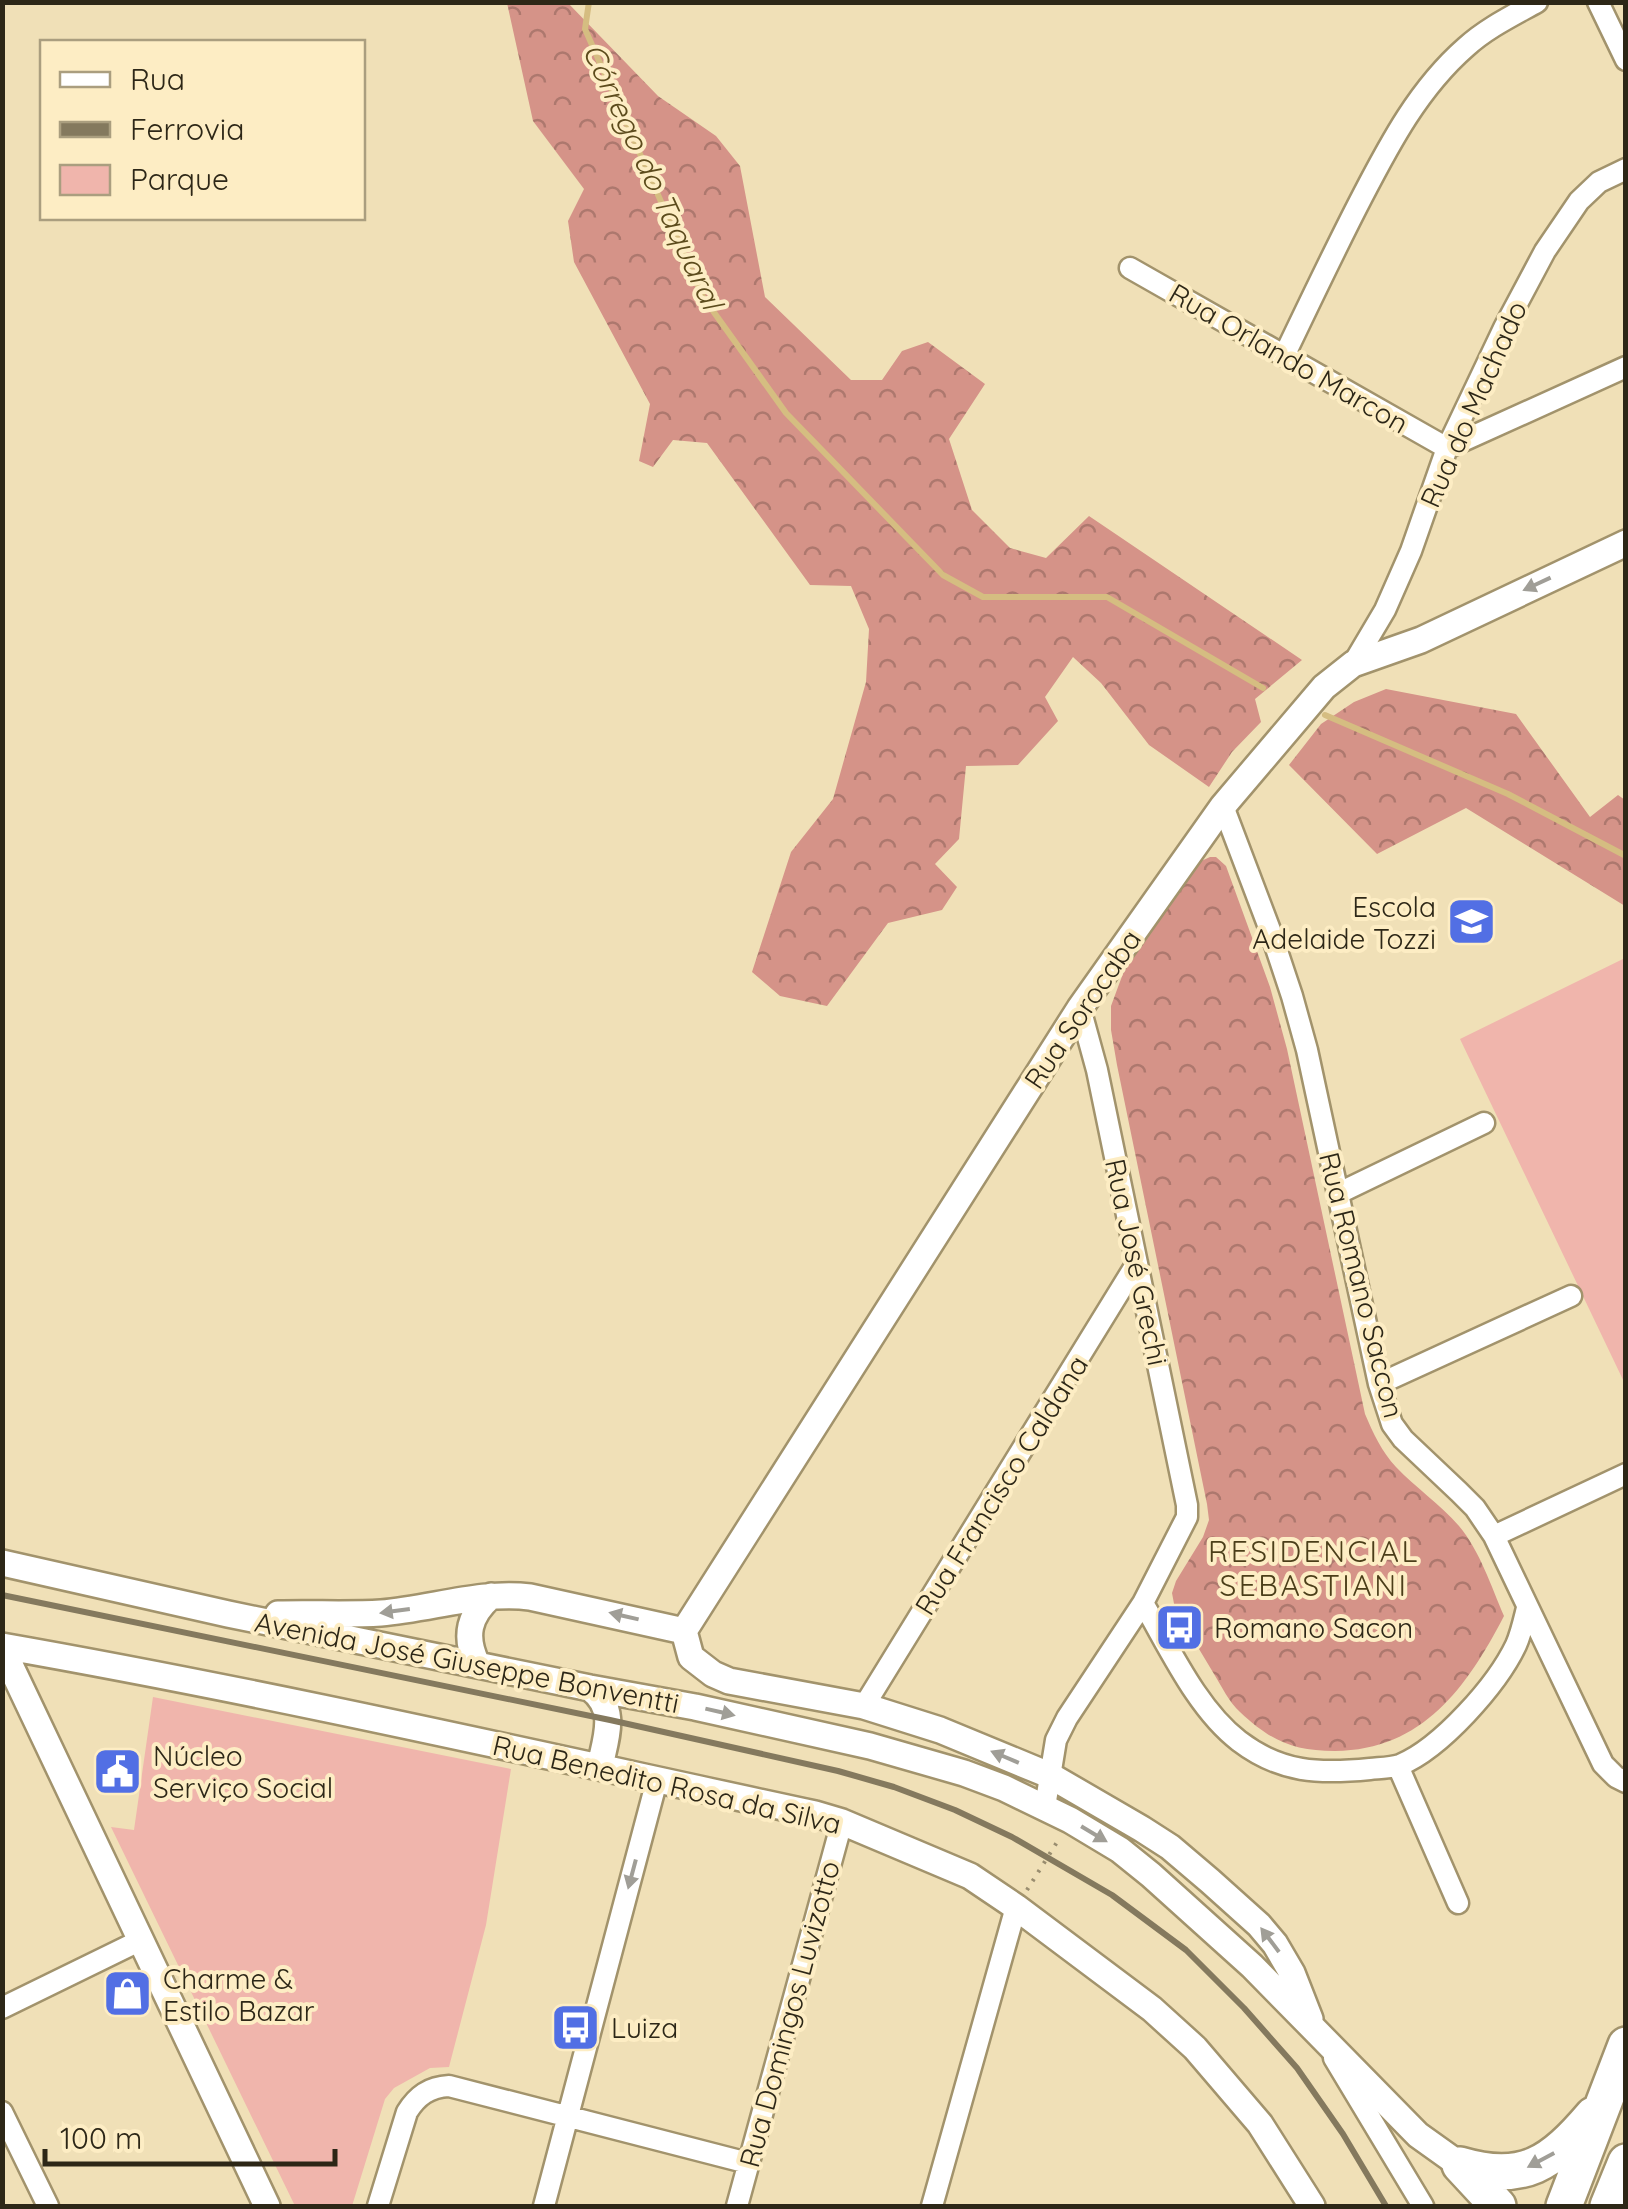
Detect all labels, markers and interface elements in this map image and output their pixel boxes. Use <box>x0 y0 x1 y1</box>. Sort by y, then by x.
water label: Córrego do Taquaral <box>575 37 733 318</box>
legend <box>40 40 365 220</box>
text: Rua <box>130 60 185 98</box>
text: Ferrovia <box>130 110 244 148</box>
text: Parque <box>130 160 229 198</box>
street label: Rua Orlando Marcon <box>1163 275 1415 441</box>
street label: Rua do Machado <box>1412 296 1534 512</box>
one-way arrow <box>1523 576 1552 593</box>
place label: Escola Adelaide Tozzi <box>1252 889 1436 956</box>
school or university icon: Escola Adelaide Tozzi <box>1445 896 1497 948</box>
street label: Rua Sorocaba <box>1016 923 1148 1095</box>
street label: Rua Romano Saccon <box>1312 1149 1412 1421</box>
street label: Rua José Grechi <box>1098 1155 1176 1369</box>
street label: Rua Francisco Caldana <box>907 1349 1095 1621</box>
district label: RESIDENCIAL SEBASTIANI <box>1208 1532 1420 1604</box>
bus stop icon: Romano Sacon <box>1153 1601 1205 1653</box>
one-way arrow <box>378 1603 410 1619</box>
street label: Avenida José Giuseppe Bonventti <box>252 1604 682 1720</box>
one-way arrow <box>608 1608 639 1623</box>
place label: Romano Sacon <box>1214 1610 1413 1645</box>
one-way arrow <box>705 1705 736 1721</box>
street label: Rua Benedito Rosa da Silva <box>490 1727 844 1841</box>
place label: Núcleo Serviço Social <box>153 1738 333 1805</box>
public building icon: Núcleo Serviço Social <box>92 1745 144 1797</box>
one-way arrow <box>991 1749 1020 1765</box>
one-way arrow <box>1080 1825 1108 1842</box>
street label: Rua Domingos Luvizotto <box>731 1857 847 2171</box>
one-way arrow <box>624 1859 639 1890</box>
one-way arrow <box>1261 1927 1281 1953</box>
place label: Charme & Estilo Bazar <box>163 1961 315 2028</box>
shop icon: Charme & Estilo Bazar <box>102 1968 154 2020</box>
bus stop icon: Luiza <box>550 2001 602 2053</box>
place label: Luiza <box>611 2010 678 2045</box>
scale bar <box>45 2104 335 2166</box>
text: 100 m <box>60 2119 142 2157</box>
one-way arrow <box>1527 2151 1555 2168</box>

